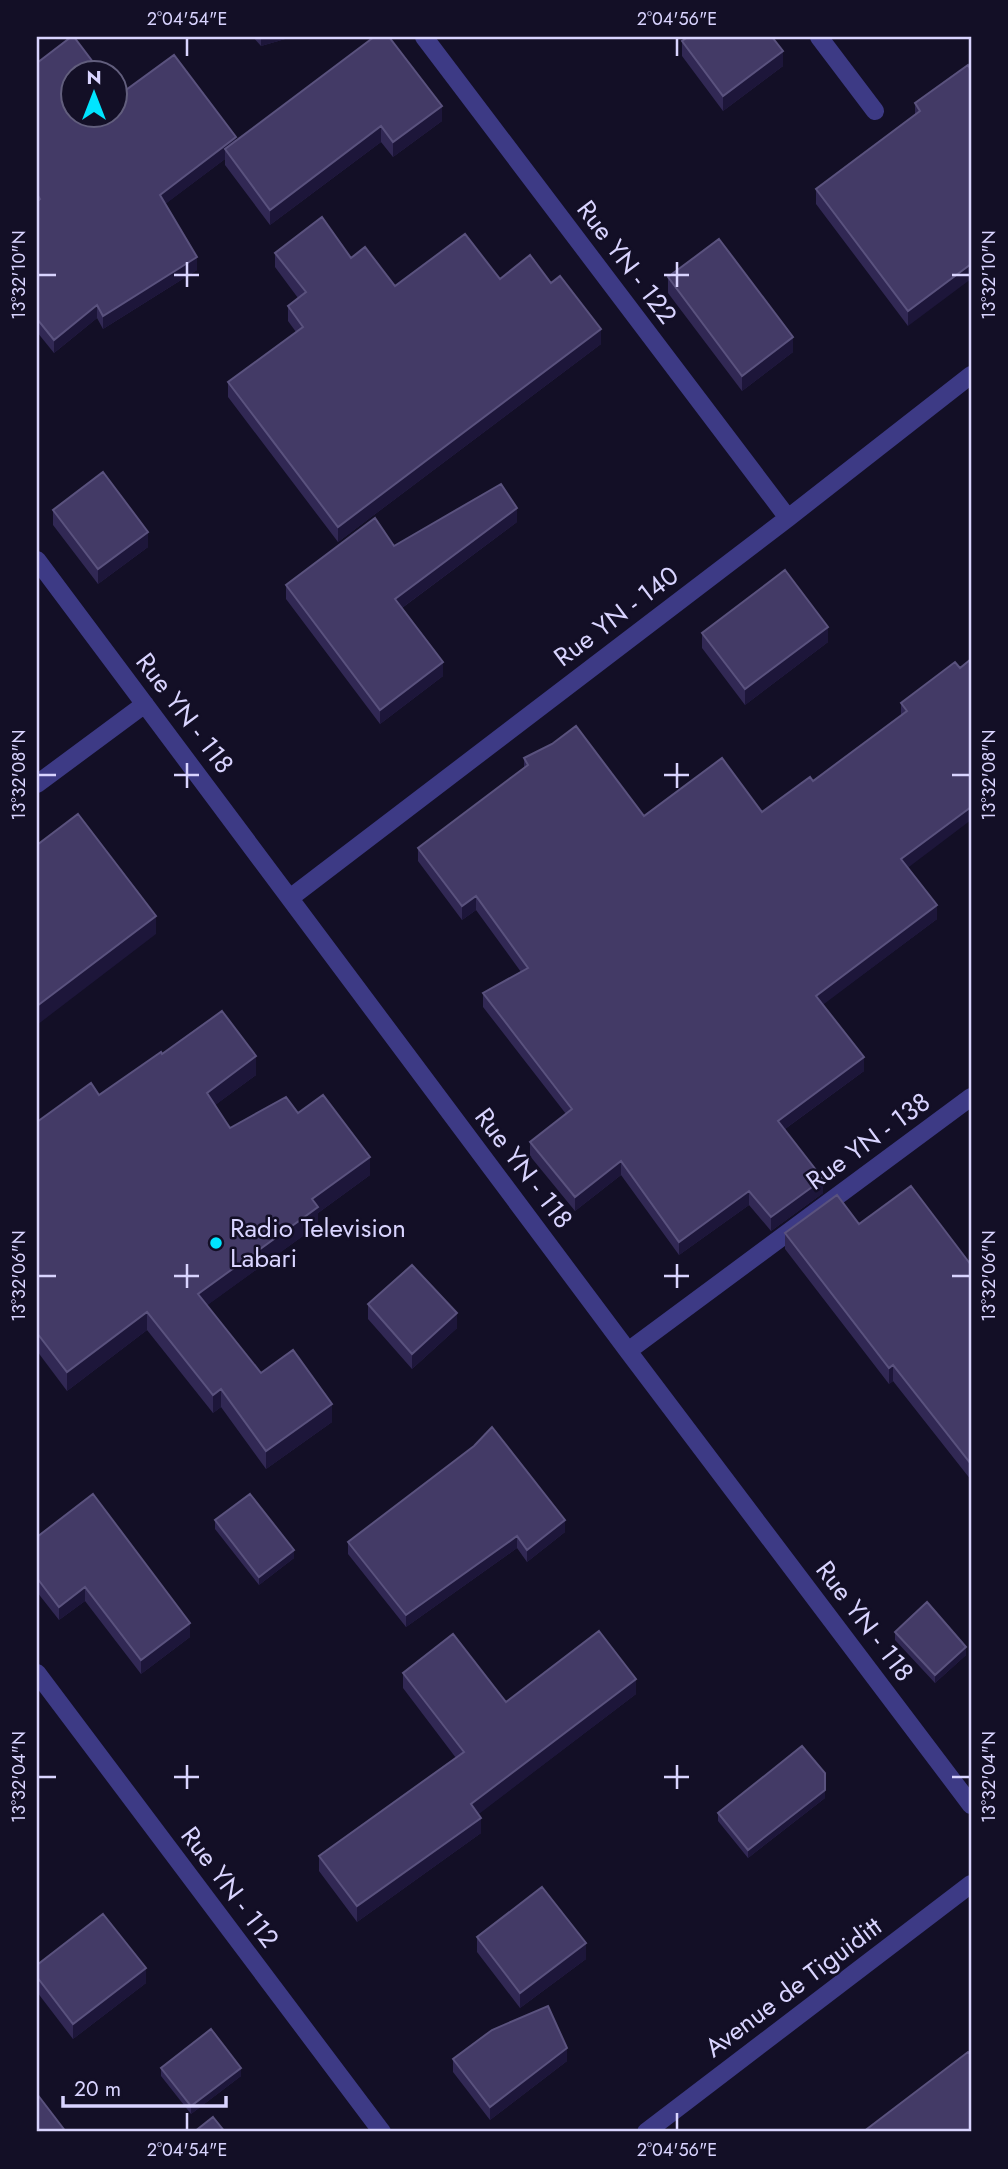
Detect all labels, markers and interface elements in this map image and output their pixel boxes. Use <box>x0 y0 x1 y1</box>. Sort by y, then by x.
text: 2°04'54"E <box>147 6 227 32</box>
text: 2°04'56"E <box>637 6 717 32</box>
north arrow <box>60 60 130 130</box>
text: N <box>86 64 102 91</box>
street label: Rue YN - 122 <box>568 192 686 332</box>
text: 13°32'10"N <box>6 230 32 320</box>
text: 13°32'10"N <box>976 230 1002 320</box>
street label: Rue YN - 140 <box>546 556 686 676</box>
street label: Rue YN - 118 <box>127 645 243 781</box>
text: 13°32'08"N <box>6 729 32 821</box>
text: 13°32'08"N <box>976 729 1002 821</box>
street label: Rue YN - 138 <box>798 1083 938 1199</box>
street label: Rue YN - 118 <box>466 1100 582 1236</box>
place label: Radio Television Labari <box>230 1209 406 1277</box>
text: 13°32'06"N <box>6 1230 32 1322</box>
text: 13°32'06"N <box>976 1230 1002 1322</box>
marker: Radio Television Labari <box>208 1235 224 1251</box>
street label: Rue YN - 118 <box>807 1553 923 1689</box>
text: 13°32'04"N <box>6 1731 32 1823</box>
text: 13°32'04"N <box>976 1731 1002 1823</box>
street label: Rue YN - 112 <box>172 1818 288 1956</box>
street label: Avenue de Tiguiditt <box>697 1907 890 2066</box>
scale bar <box>63 2064 226 2108</box>
text: 20 m <box>74 2074 121 2104</box>
text: 2°04'54"E <box>147 2137 227 2163</box>
text: 2°04'56"E <box>637 2137 717 2163</box>

